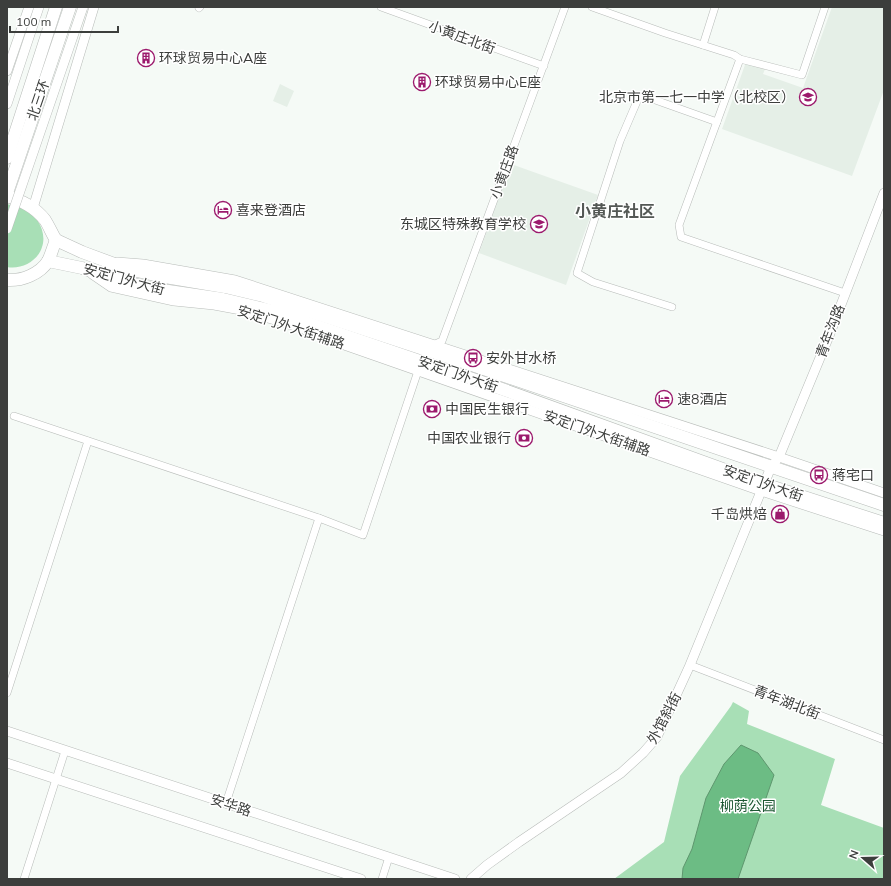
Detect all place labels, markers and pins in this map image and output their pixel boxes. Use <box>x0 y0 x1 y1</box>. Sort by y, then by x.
building icon: 环球贸易中心A座 <box>136 48 156 68</box>
place label: 环球贸易中心A座 <box>159 49 267 67</box>
building icon: 环球贸易中心E座 <box>412 72 432 92</box>
place label: 环球贸易中心E座 <box>435 73 541 91</box>
school or university icon: 北京市第一七一中学（北校区） <box>798 87 818 107</box>
place label: 北京市第一七一中学（北校区） <box>599 88 795 106</box>
hotel icon: 喜来登酒店 <box>213 200 233 220</box>
place label: 喜来登酒店 <box>236 201 306 219</box>
school or university icon: 东城区特殊教育学校 <box>529 214 549 234</box>
place label: 东城区特殊教育学校 <box>400 215 526 233</box>
bus stop icon: 安外甘水桥 <box>463 348 483 368</box>
place label: 安外甘水桥 <box>486 349 556 367</box>
hotel icon: 速8酒店 <box>654 389 674 409</box>
place label: 速8酒店 <box>677 390 727 408</box>
bank icon: 中国民生银行 <box>422 399 442 419</box>
place label: 中国民生银行 <box>445 400 529 418</box>
bank icon: 中国农业银行 <box>514 428 534 448</box>
place label: 中国农业银行 <box>427 429 511 447</box>
bus stop icon: 蒋宅口 <box>809 465 829 485</box>
place label: 蒋宅口 <box>832 466 874 484</box>
shop icon: 千岛烘焙 <box>770 504 790 524</box>
place label: 千岛烘焙 <box>711 505 767 523</box>

